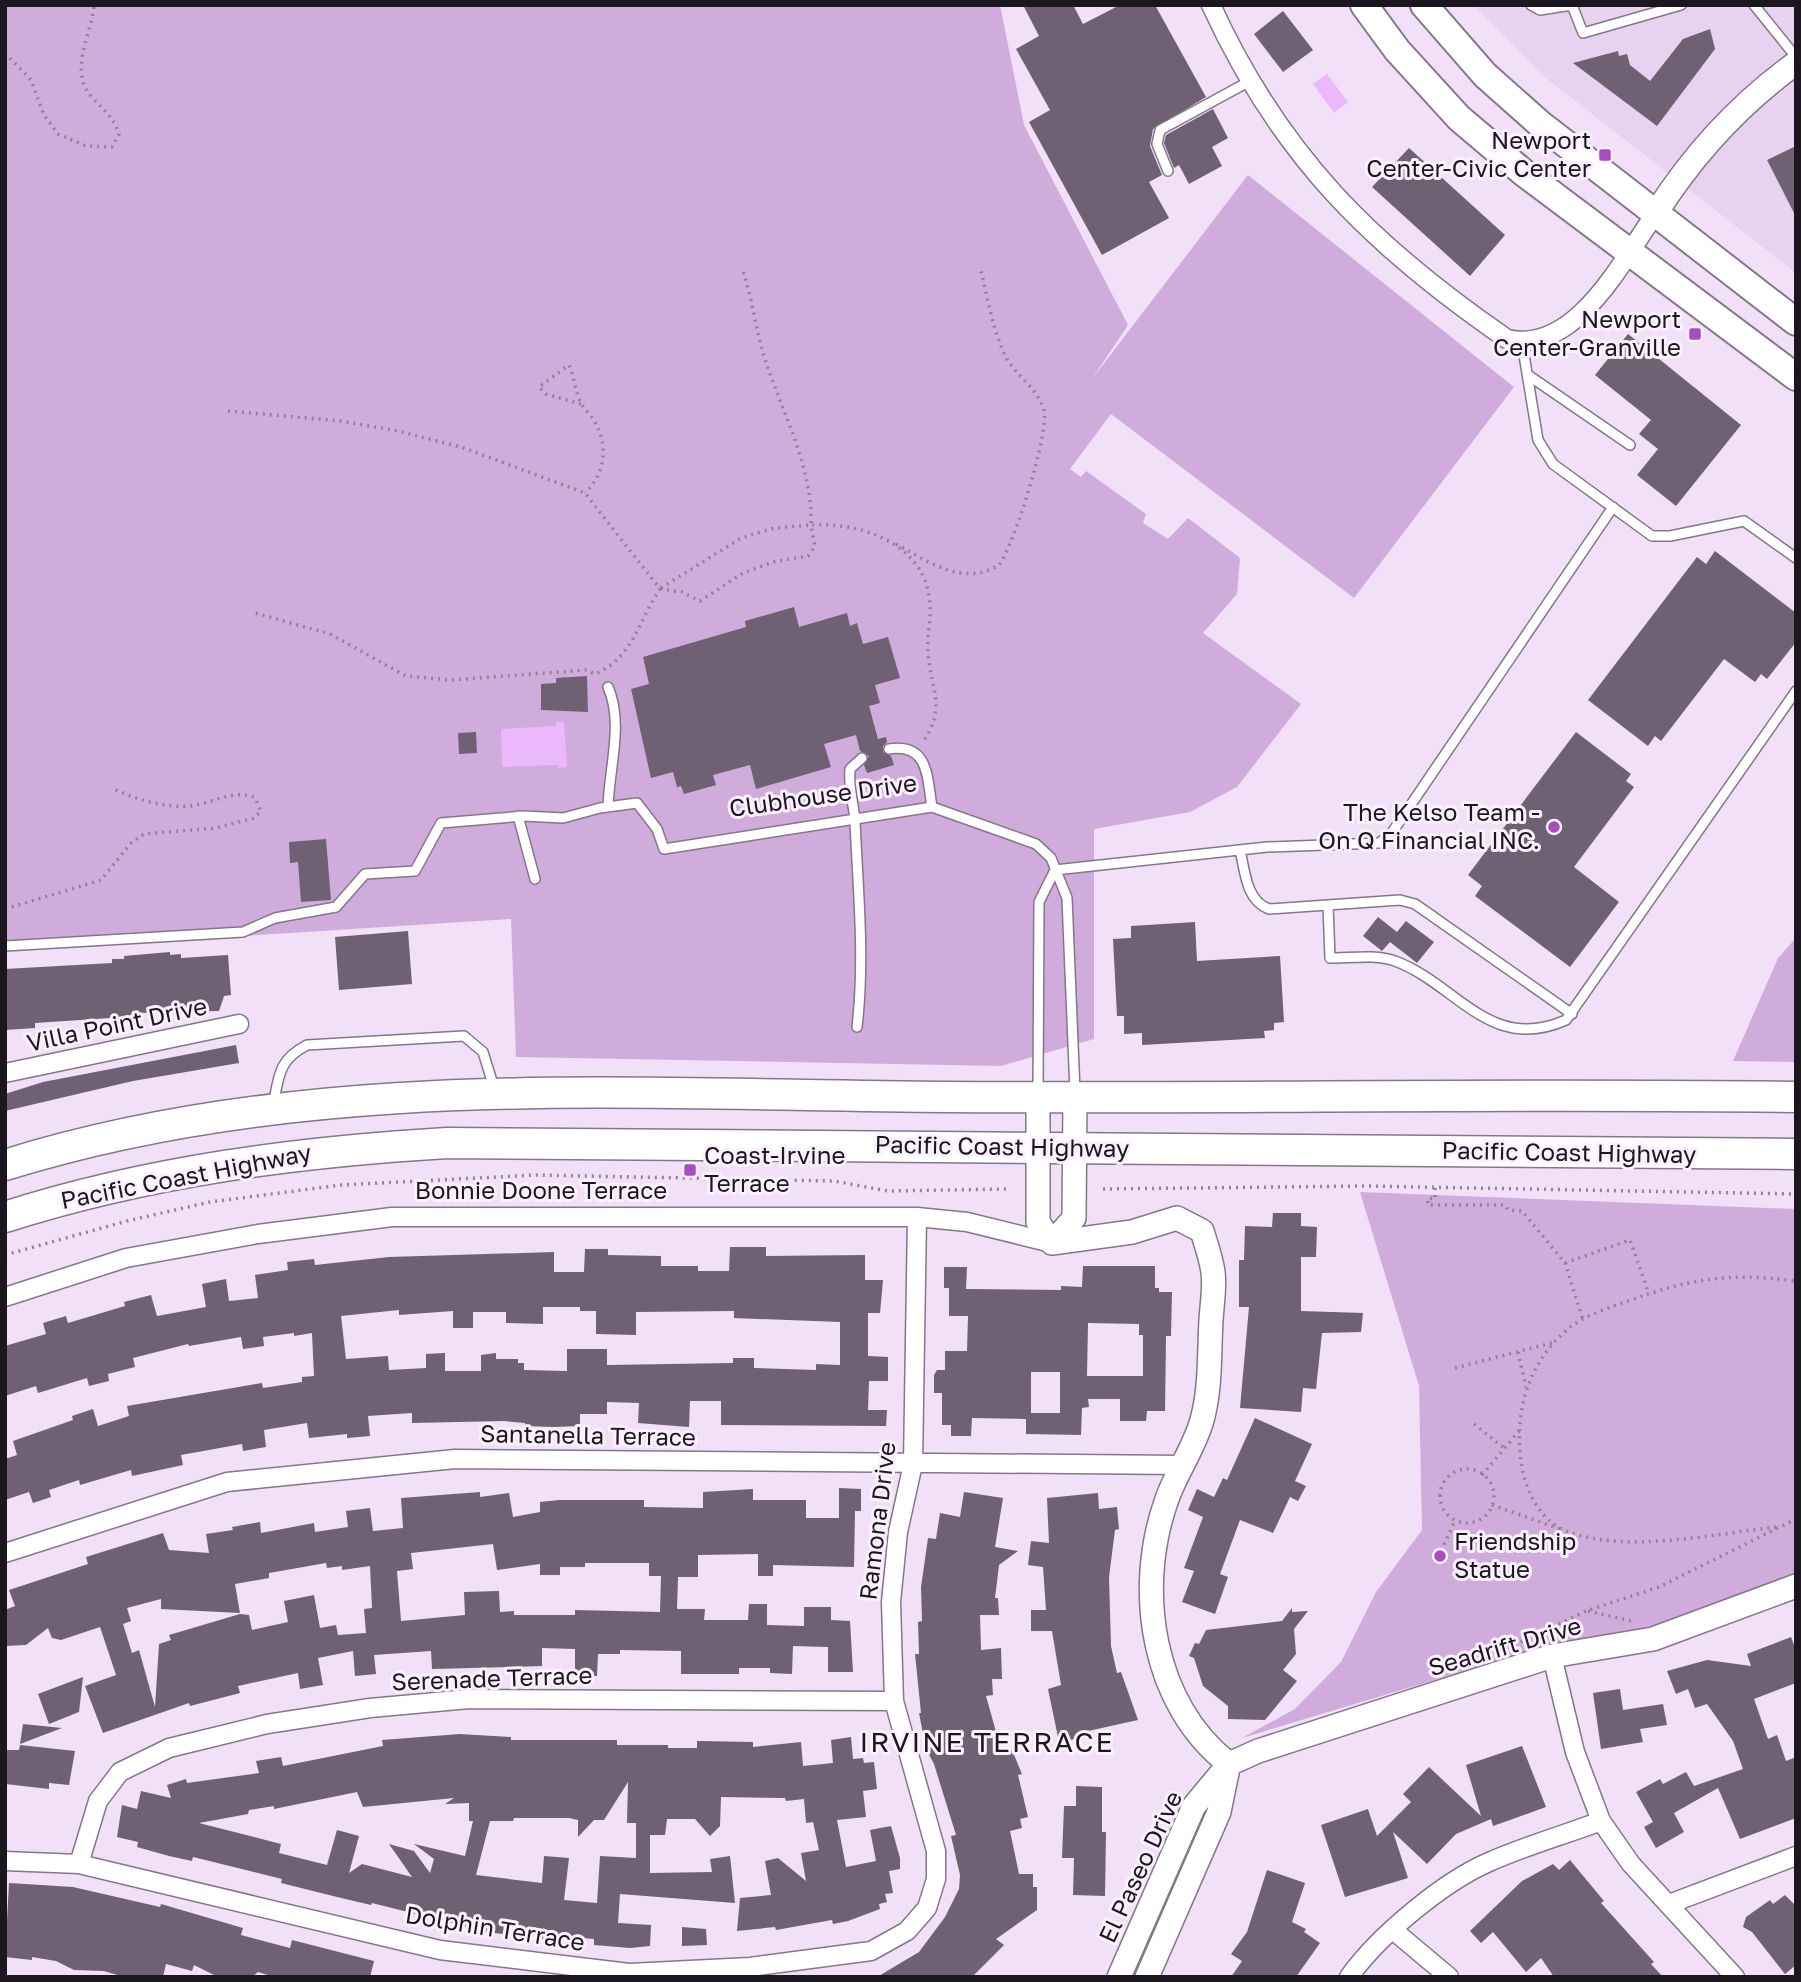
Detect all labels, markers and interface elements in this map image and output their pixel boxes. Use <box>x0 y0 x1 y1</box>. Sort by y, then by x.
place label: Newport Center-Civic Center <box>1366 125 1591 182</box>
marker: Newport Center-Civic Center <box>1597 147 1613 163</box>
place label: Newport Center-Granville <box>1493 304 1681 361</box>
marker: Newport Center-Granville <box>1687 326 1703 342</box>
street label: Clubhouse Drive <box>727 767 918 822</box>
place label: The Kelso Team - On Q Financial INC. <box>1318 797 1540 854</box>
marker: The Kelso Team - On Q Financial INC. <box>1546 819 1562 835</box>
street label: Villa Point Drive <box>24 990 209 1057</box>
street label: Pacific Coast Highway <box>874 1129 1130 1162</box>
street label: Pacific Coast Highway <box>1441 1135 1697 1168</box>
street label: Pacific Coast Highway <box>58 1137 314 1214</box>
place label: Coast-Irvine Terrace <box>704 1140 845 1197</box>
marker: Coast-Irvine Terrace <box>682 1162 698 1178</box>
street label: Bonnie Doone Terrace <box>415 1175 667 1204</box>
street label: Santanella Terrace <box>480 1418 696 1451</box>
street label: Ramona Drive <box>852 1440 901 1602</box>
place label: Friendship Statue <box>1454 1526 1576 1583</box>
marker: Friendship Statue <box>1432 1548 1448 1564</box>
street label: Seadrift Drive <box>1425 1610 1584 1681</box>
street label: Serenade Terrace <box>391 1660 593 1695</box>
district label: IRVINE TERRACE <box>859 1725 1115 1758</box>
street label: El Paseo Drive <box>1092 1786 1187 1947</box>
street label: Dolphin Terrace <box>403 1899 587 1956</box>

